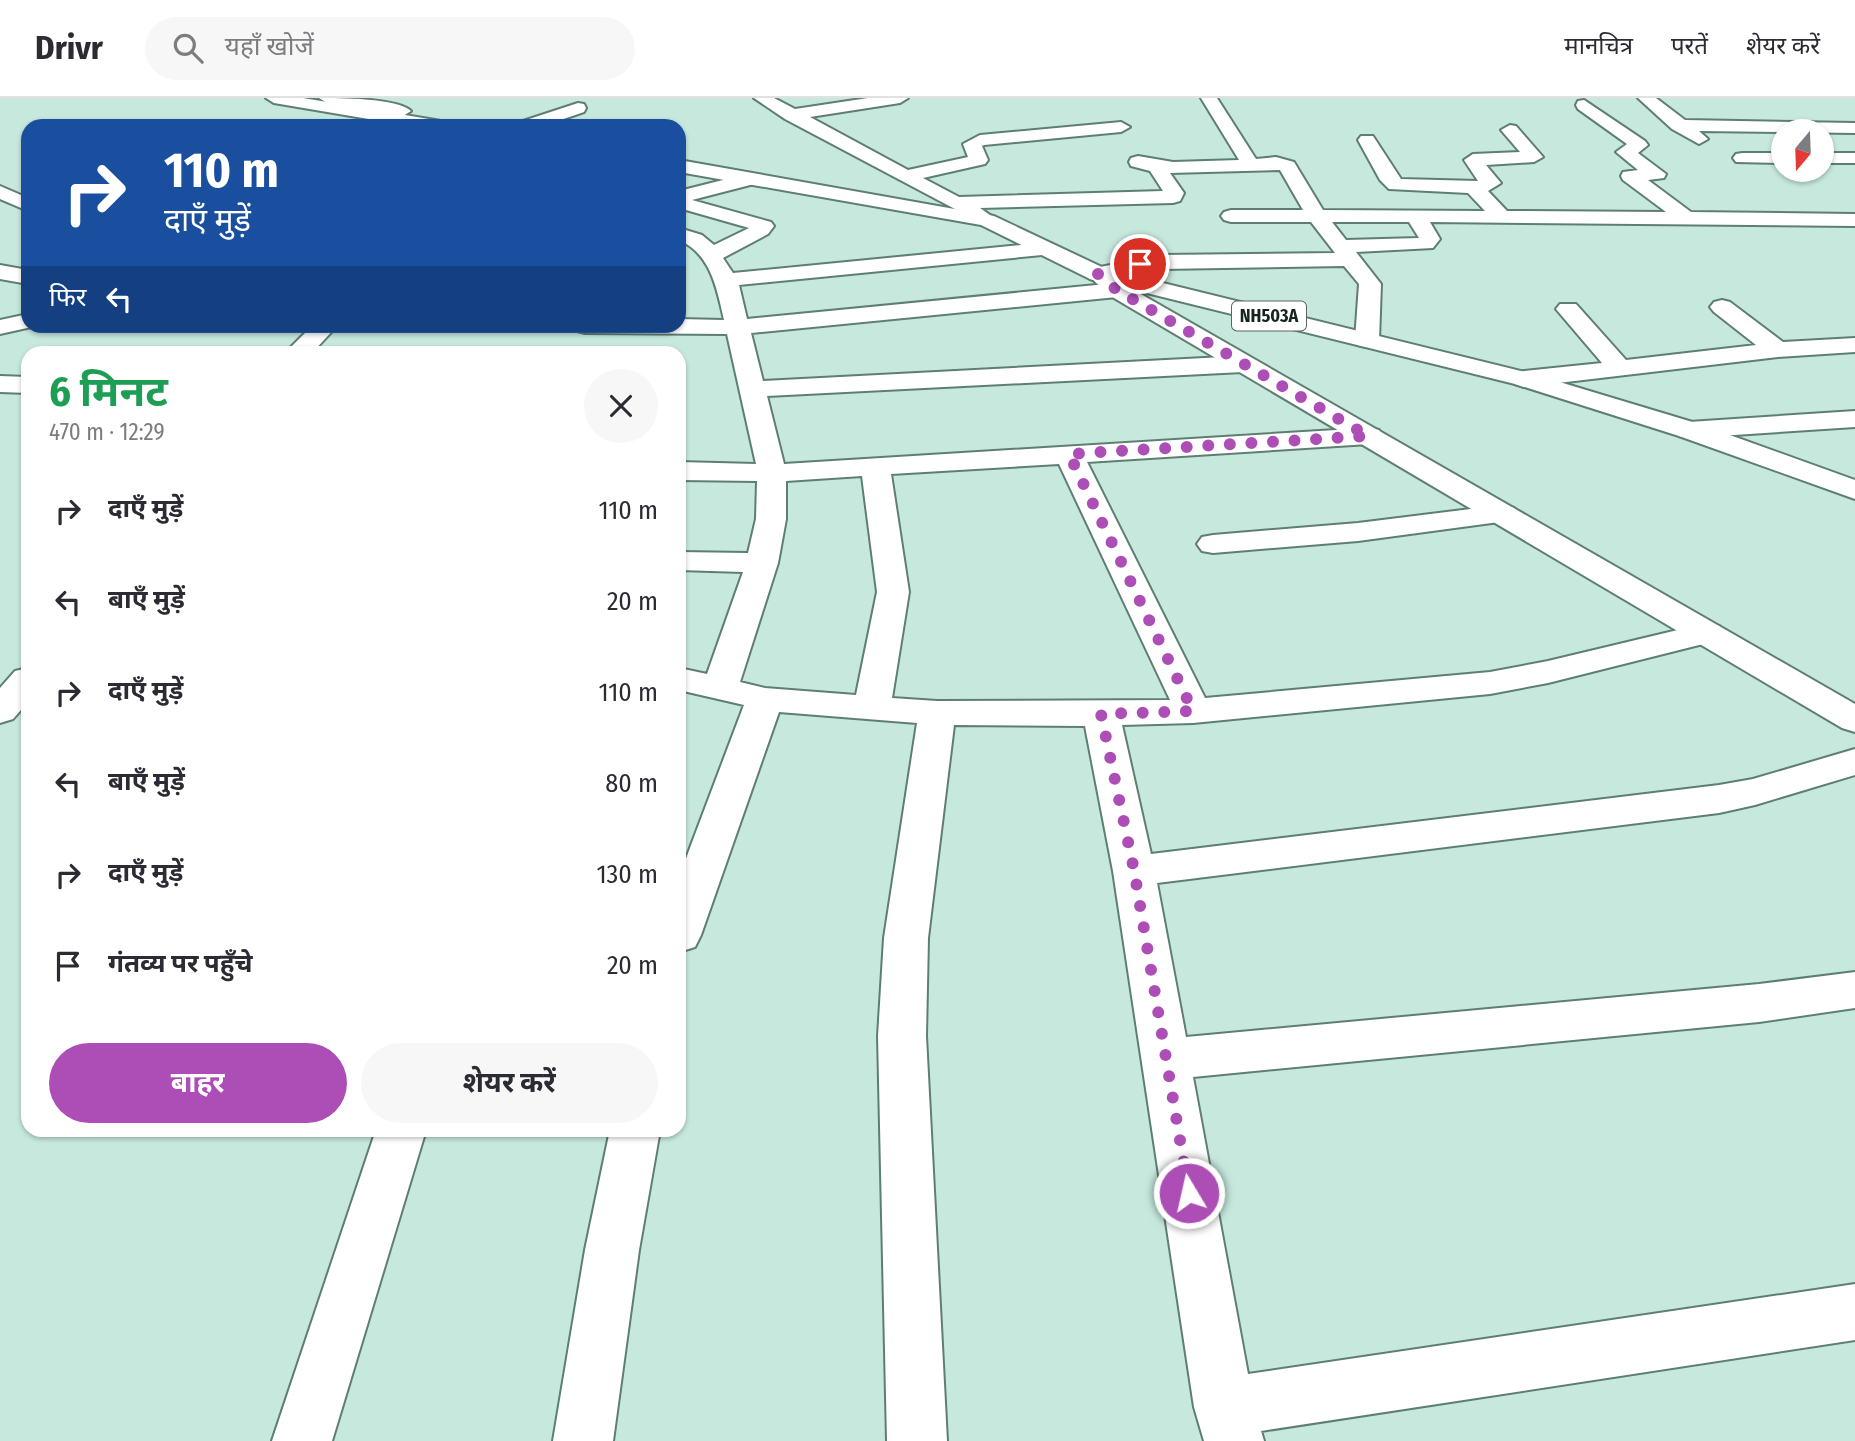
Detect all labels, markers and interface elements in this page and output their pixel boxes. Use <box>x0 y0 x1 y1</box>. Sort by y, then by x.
search box <box>145 17 635 80</box>
text: Drivr <box>35 28 103 68</box>
icon: search <box>169 29 207 67</box>
text: यहाँ खोजें <box>225 31 314 62</box>
text: मानचित्र <box>1564 32 1633 60</box>
text: परतें <box>1671 32 1708 60</box>
text: शेयर करें <box>1746 32 1820 60</box>
north arrow <box>1771 119 1834 182</box>
map controls <box>1771 119 1834 182</box>
text: 110 m <box>164 141 279 200</box>
icon: right <box>49 147 140 238</box>
text: दाएँ मुड़ें <box>164 201 251 239</box>
pin <box>1110 234 1170 294</box>
icon: arrive <box>1121 245 1159 283</box>
icon: left <box>100 280 138 318</box>
text: फिर <box>49 282 86 313</box>
road number: NH503A <box>1232 302 1306 330</box>
text: 6 मिनट <box>49 367 168 417</box>
button: close <box>584 369 658 443</box>
text: 470 m · 12:29 <box>49 418 165 446</box>
icon: right <box>49 492 87 530</box>
text: दाएँ मुड़ें <box>108 493 183 524</box>
text: 110 m <box>598 495 658 526</box>
icon: left <box>49 583 87 621</box>
text: बाएँ मुड़ें <box>108 584 185 615</box>
text: 20 m <box>607 586 658 617</box>
icon: right <box>49 674 87 712</box>
text: दाएँ मुड़ें <box>108 675 183 706</box>
text: 110 m <box>598 677 658 708</box>
icon: left <box>49 765 87 803</box>
text: बाएँ मुड़ें <box>108 766 185 797</box>
text: 80 m <box>605 768 658 799</box>
icon: right <box>49 856 87 894</box>
text: दाएँ मुड़ें <box>108 857 183 888</box>
text: 130 m <box>596 859 658 890</box>
icon: arrive <box>49 947 87 985</box>
text: गंतव्य पर पहुँचे <box>108 948 252 979</box>
text: 20 m <box>607 950 658 981</box>
button: बाहर <box>49 1043 347 1123</box>
button: शेयर करें <box>361 1043 658 1123</box>
position arrow <box>1152 1156 1226 1230</box>

